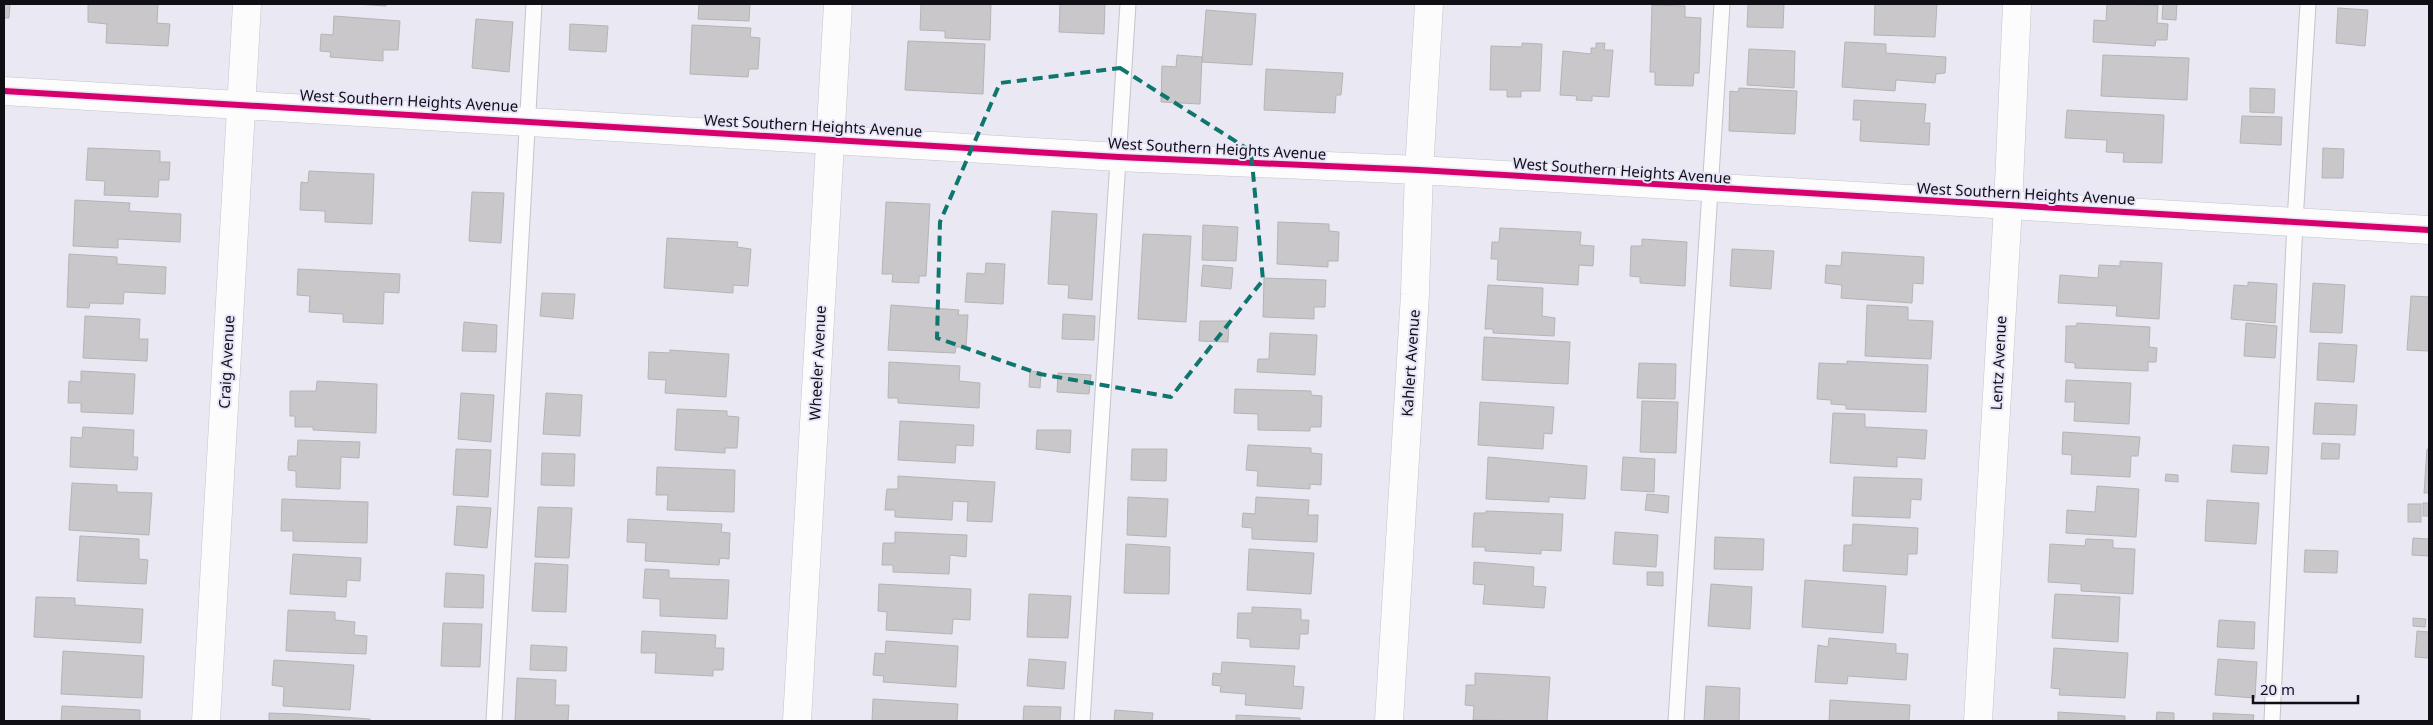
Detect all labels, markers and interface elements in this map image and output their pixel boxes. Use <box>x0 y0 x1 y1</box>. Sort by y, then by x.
street label: West Southern Heights Avenue <box>299 84 519 116</box>
street label: West Southern Heights Avenue <box>703 109 923 141</box>
street label: West Southern Heights Avenue <box>1107 132 1327 164</box>
street label: West Southern Heights Avenue <box>1512 152 1732 188</box>
street label: West Southern Heights Avenue <box>1916 177 2136 209</box>
street label: Wheeler Avenue <box>804 305 830 421</box>
street label: Kahlert Avenue <box>1396 309 1424 417</box>
street label: Craig Avenue <box>214 315 238 409</box>
street label: Lentz Avenue <box>1986 315 2010 411</box>
scale bar <box>2253 672 2358 704</box>
text: 20 m <box>2260 679 2295 699</box>

